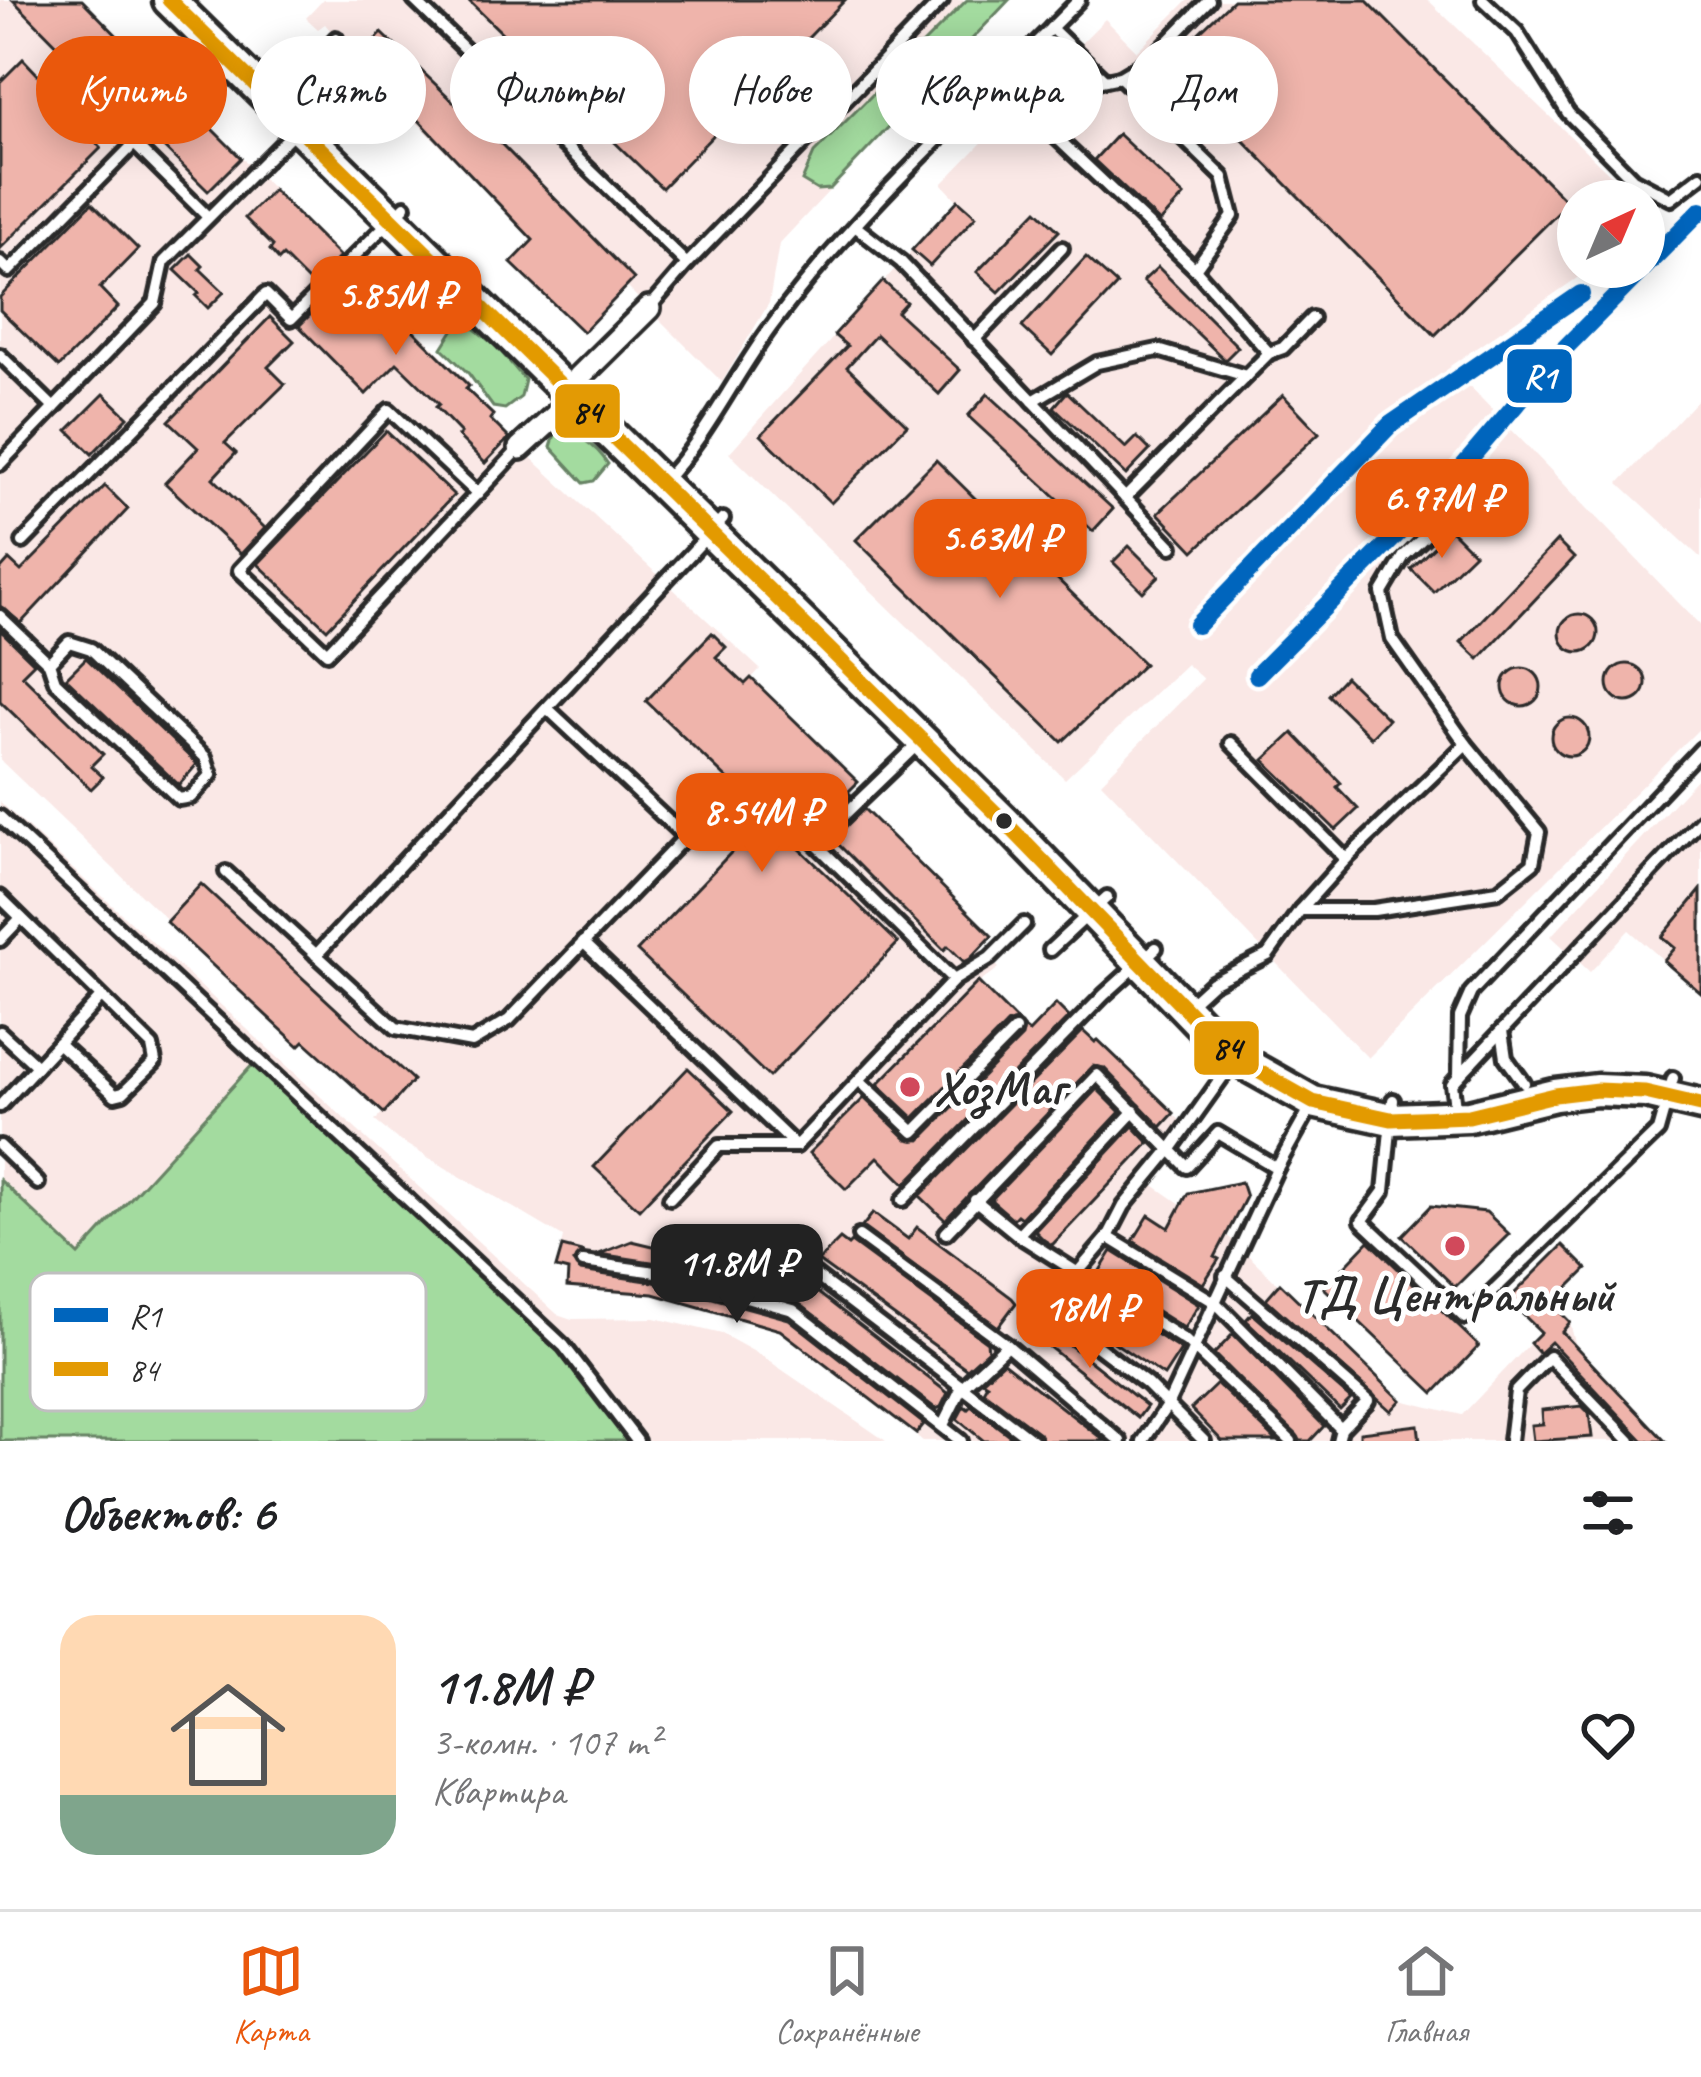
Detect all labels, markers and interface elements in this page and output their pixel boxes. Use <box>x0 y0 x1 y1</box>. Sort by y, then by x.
chip: Купить <box>36 36 227 144</box>
chip: Снять <box>251 36 426 144</box>
chip: Фильтры <box>450 36 665 144</box>
chip: Новое <box>689 36 852 144</box>
chip: Квартира <box>876 36 1103 144</box>
chip: Дом <box>1127 36 1278 144</box>
north arrow <box>1557 180 1665 288</box>
map controls <box>1557 180 1665 288</box>
pin: 5.85M ₽ <box>285 256 507 358</box>
text: 5.85M ₽ <box>337 270 455 319</box>
line badge: R1 <box>1505 347 1574 405</box>
text: R1 <box>1524 356 1560 398</box>
line badge: 84 <box>553 382 622 440</box>
text: 84 <box>572 391 606 433</box>
pin: 6.97M ₽ <box>1331 459 1553 561</box>
text: 6.97M ₽ <box>1383 473 1501 522</box>
pin: 5.63M ₽ <box>889 499 1111 601</box>
text: 5.63M ₽ <box>941 513 1059 562</box>
pin: 8.54M ₽ <box>651 773 873 875</box>
text: 8.54M ₽ <box>703 787 821 836</box>
unlabelled marker <box>993 810 1015 832</box>
line badge: 84 <box>1192 1019 1261 1077</box>
text: 84 <box>1212 1027 1246 1069</box>
place label: ХозМаг <box>934 1058 1072 1120</box>
marker: ХозМаг <box>897 1074 923 1100</box>
pin: 11.8M ₽ <box>626 1224 848 1326</box>
marker: ТД Центральный <box>1442 1233 1468 1259</box>
text: 11.8M ₽ <box>678 1238 796 1287</box>
place label: ТД Центральный <box>1296 1265 1617 1325</box>
pin: 18M ₽ <box>1006 1269 1174 1371</box>
legend <box>30 1273 426 1411</box>
text: 18M ₽ <box>1043 1283 1137 1332</box>
text: R1 <box>129 1295 164 1337</box>
text: 84 <box>129 1349 162 1391</box>
icon: filters <box>1575 1480 1641 1546</box>
text: Объектов: 6 <box>60 1481 274 1545</box>
text: 11.8M ₽ <box>432 1654 587 1718</box>
icon: home <box>156 1663 300 1807</box>
icon: heart <box>1575 1702 1641 1768</box>
text: 3-комн. · 107 m² <box>432 1718 660 1767</box>
text: Квартира <box>432 1767 565 1816</box>
tab: Карта <box>233 1938 309 2052</box>
tab: Сохранённые <box>775 1938 919 2052</box>
tab: Главная <box>1385 1938 1468 2052</box>

